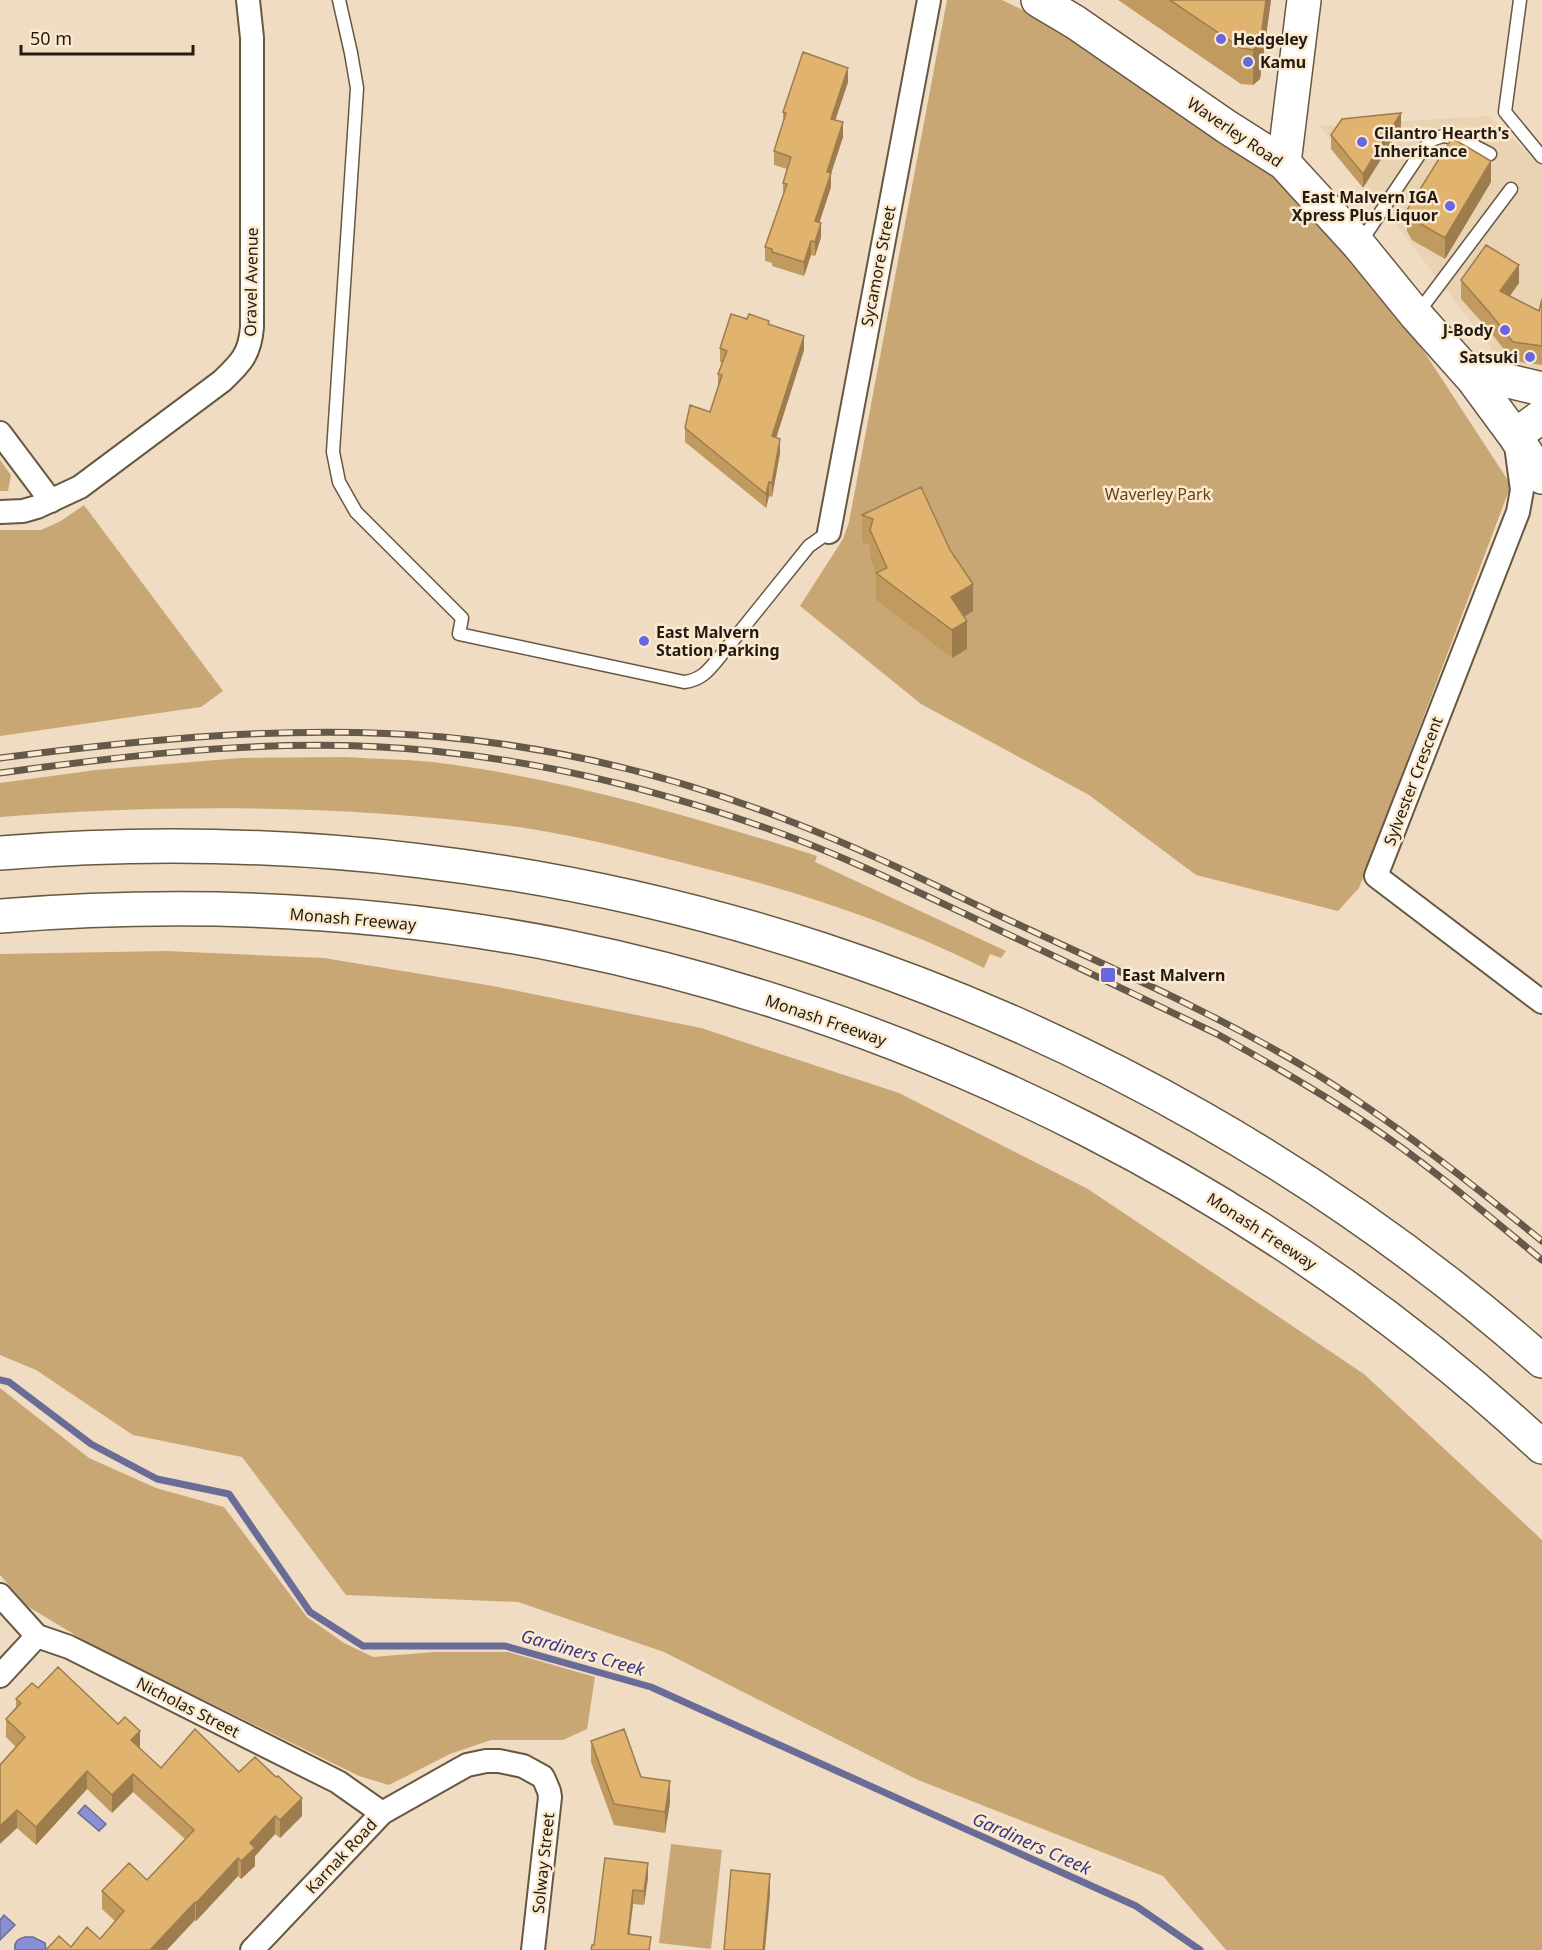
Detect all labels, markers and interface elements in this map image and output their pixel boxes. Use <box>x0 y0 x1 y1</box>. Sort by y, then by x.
scale bar <box>21 18 194 56</box>
text: 50 m <box>30 26 72 50</box>
place label: Hedgeley <box>1233 28 1309 50</box>
marker: Hedgeley <box>1214 32 1228 46</box>
place label: Kamu <box>1260 51 1306 73</box>
marker: Kamu <box>1241 55 1255 69</box>
street label: Waverley Road <box>1183 92 1287 172</box>
place label: Cilantro Hearth's Inheritance <box>1374 122 1509 162</box>
marker: Cilantro Hearth's Inheritance <box>1355 135 1369 149</box>
place label: East Malvern IGA Xpress Plus Liquor <box>1292 186 1439 226</box>
marker: East Malvern IGA Xpress Plus Liquor <box>1443 199 1457 213</box>
street label: Sycamore Street <box>856 204 901 328</box>
street label: Oravel Avenue <box>239 227 263 337</box>
place label: J-Body <box>1441 319 1494 341</box>
marker: J-Body <box>1498 323 1512 337</box>
place label: Satsuki <box>1460 346 1518 368</box>
marker: Satsuki <box>1523 350 1537 364</box>
park label: Waverley Park <box>1105 483 1212 505</box>
place label: East Malvern Station Parking <box>656 621 780 661</box>
marker: East Malvern Station Parking <box>637 634 651 648</box>
street label: Sylvester Crescent <box>1378 713 1448 849</box>
street label: Monash Freeway <box>289 903 418 936</box>
place label: East Malvern <box>1122 964 1225 986</box>
marker: East Malvern <box>1099 966 1117 984</box>
street label: Monash Freeway <box>762 989 890 1051</box>
street label: Monash Freeway <box>1203 1187 1322 1275</box>
water label: Gardiners Creek <box>518 1623 649 1681</box>
street label: Nicholas Street <box>133 1672 244 1743</box>
water label: Gardiners Creek <box>969 1806 1096 1880</box>
street label: Solway Street <box>527 1811 559 1914</box>
street label: Karnak Road <box>300 1814 382 1898</box>

